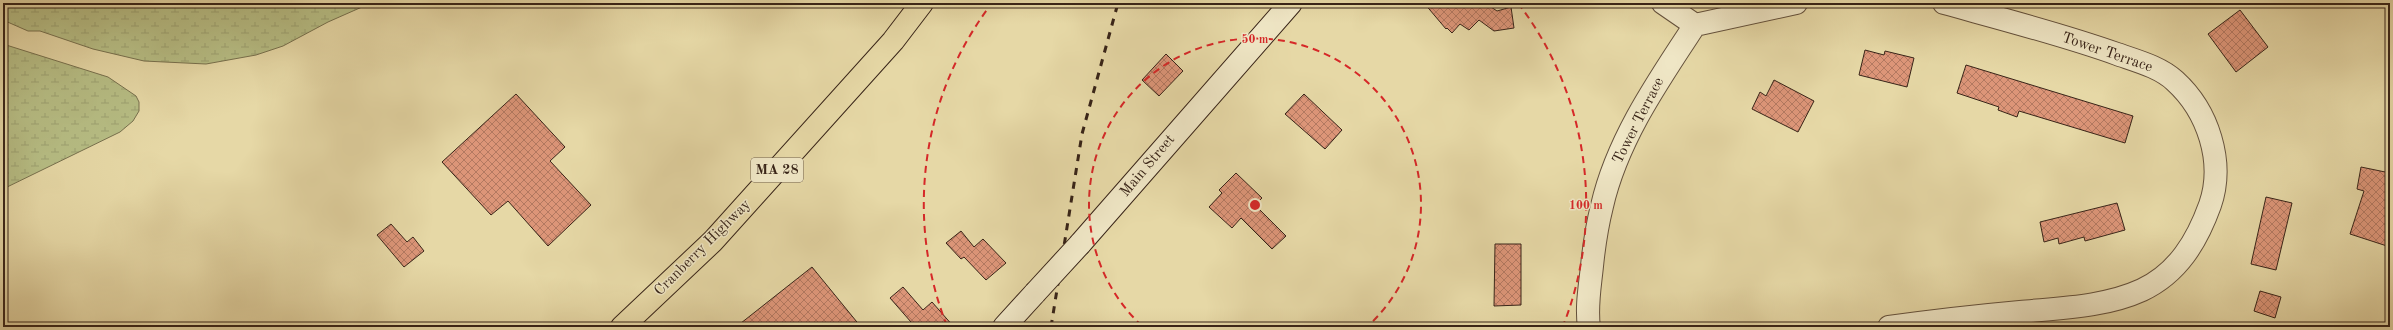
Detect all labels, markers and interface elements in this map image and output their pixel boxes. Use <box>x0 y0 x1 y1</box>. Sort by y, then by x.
street label: Tower Terrace <box>2060 30 2154 76</box>
text: 50 m <box>1242 33 1269 46</box>
street label: Tower Terrace <box>1611 75 1667 167</box>
street label: Main Street <box>1118 132 1178 200</box>
road number: MA 28 <box>751 158 803 182</box>
street label: Cranberry Highway <box>652 197 754 299</box>
centre of rings <box>1248 198 1262 212</box>
text: 100 m <box>1569 200 1603 212</box>

